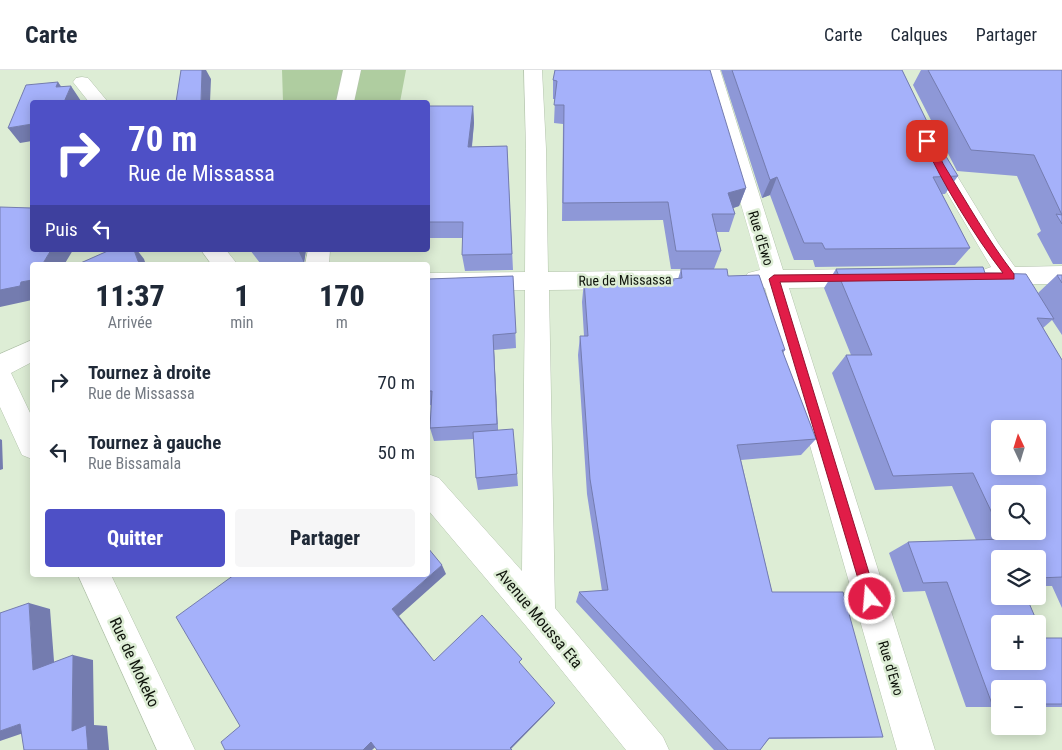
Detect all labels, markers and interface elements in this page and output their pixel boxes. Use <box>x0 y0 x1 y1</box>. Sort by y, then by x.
text: Carte <box>25 21 77 49</box>
text: Carte <box>824 24 863 45</box>
text: Calques <box>891 24 948 45</box>
text: Partager <box>976 24 1037 45</box>
text: 70 m <box>128 119 197 160</box>
icon: right <box>45 120 110 185</box>
pin <box>906 120 948 162</box>
icon: arrive <box>913 127 941 155</box>
text: Rue de Missassa <box>128 161 275 186</box>
street label: Rue d'Ewo <box>745 209 777 267</box>
icon: left <box>88 215 116 243</box>
text: Puis <box>45 218 78 241</box>
street label: Rue de Missassa <box>578 271 672 289</box>
text: 11:37 <box>95 278 165 313</box>
text: 1 <box>234 278 249 313</box>
text: 170 <box>319 278 365 313</box>
text: Arrivée <box>108 313 152 332</box>
text: min <box>230 313 254 332</box>
text: m <box>336 313 348 332</box>
text: Tournez à droite <box>88 361 211 384</box>
icon: right <box>45 368 73 396</box>
text: 70 m <box>378 371 415 394</box>
text: Rue de Missassa <box>88 384 195 403</box>
north arrow <box>991 420 1046 475</box>
map controls <box>991 420 1046 735</box>
text: Tournez à gauche <box>88 431 221 454</box>
icon: left <box>45 438 73 466</box>
text: 50 m <box>378 441 415 464</box>
text: Rue Bissamala <box>88 454 181 473</box>
button: search <box>991 485 1046 540</box>
button: Quitter <box>45 509 225 567</box>
button: Partager <box>235 509 415 567</box>
button: layers <box>991 550 1046 605</box>
street label: Avenue Moussa Eta <box>493 565 587 672</box>
position arrow <box>843 572 895 624</box>
street label: Rue de Mokeko <box>106 615 164 710</box>
button: + <box>991 615 1046 670</box>
street label: Rue d'Ewo <box>875 639 907 697</box>
button: − <box>991 680 1046 735</box>

